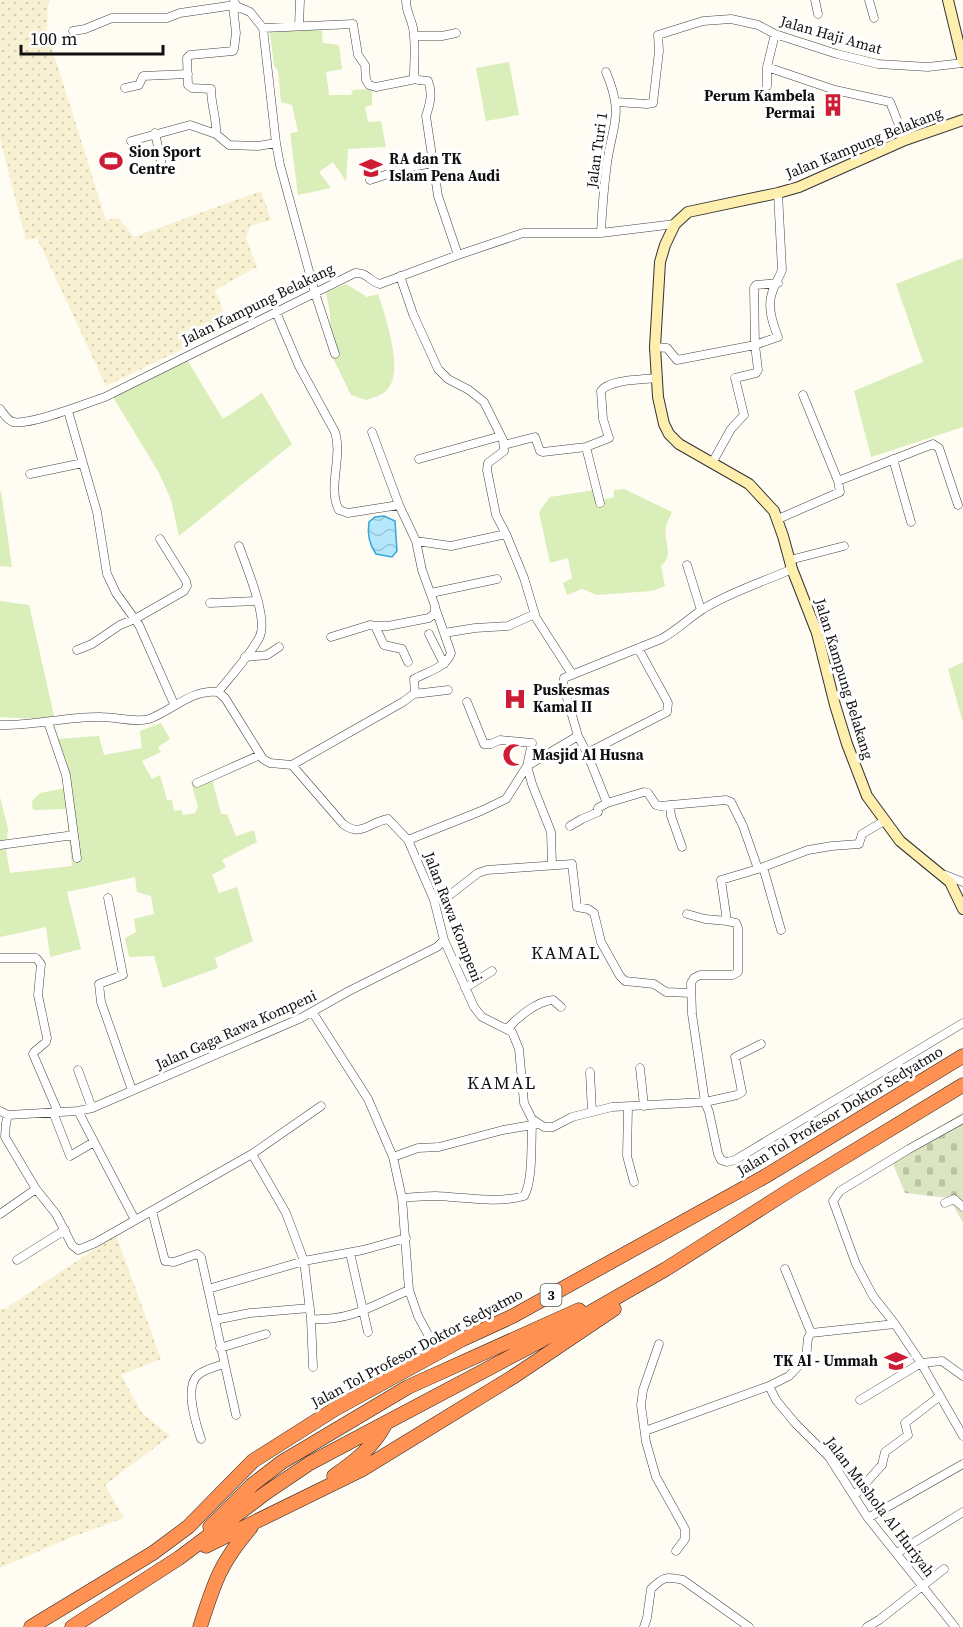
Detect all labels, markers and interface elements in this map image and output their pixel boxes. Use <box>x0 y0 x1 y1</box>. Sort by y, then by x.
street label: Jalan Haji Amat <box>777 10 884 59</box>
scale bar <box>21 18 164 56</box>
text: 100 m <box>30 26 77 51</box>
place label: Perum Kambela Permai <box>704 85 816 123</box>
building icon: Perum Kambela Permai <box>820 92 846 118</box>
street label: Jalan Kampung Belakang <box>781 101 945 184</box>
street label: Jalan Turi 1 <box>581 111 612 190</box>
place label: Sion Sport Centre <box>129 141 202 179</box>
sports icon: Sion Sport Centre <box>98 148 124 174</box>
place label: RA dan TK Islam Pena Audi <box>389 148 500 186</box>
school or university icon: RA dan TK Islam Pena Audi <box>358 155 384 181</box>
street label: Jalan Kampung Belakang <box>177 257 338 350</box>
street label: Jalan Kampung Belakang <box>810 595 879 762</box>
place label: Puskesmas Kamal II <box>533 679 610 717</box>
hospital icon: Puskesmas Kamal II <box>502 686 528 712</box>
mosque icon: Masjid Al Husna <box>501 742 527 768</box>
place label: Masjid Al Husna <box>532 744 645 765</box>
street label: Jalan Rawa Kompeni <box>419 848 488 985</box>
district label: KAMAL <box>531 940 601 965</box>
street label: Jalan Gaga Rawa Kompeni <box>151 985 320 1075</box>
street label: Jalan Tol Profesor Doktor Sedyatmo <box>732 1041 947 1181</box>
district label: KAMAL <box>467 1070 537 1095</box>
street label: Jalan Tol Profesor Doktor Sedyatmo <box>306 1283 526 1413</box>
road number: 3 <box>540 1284 562 1306</box>
school or university icon: TK Al - Ummah <box>883 1348 909 1374</box>
place label: TK Al - Ummah <box>774 1350 878 1371</box>
street label: Jalan Mushola Al Huriyah <box>820 1431 940 1581</box>

